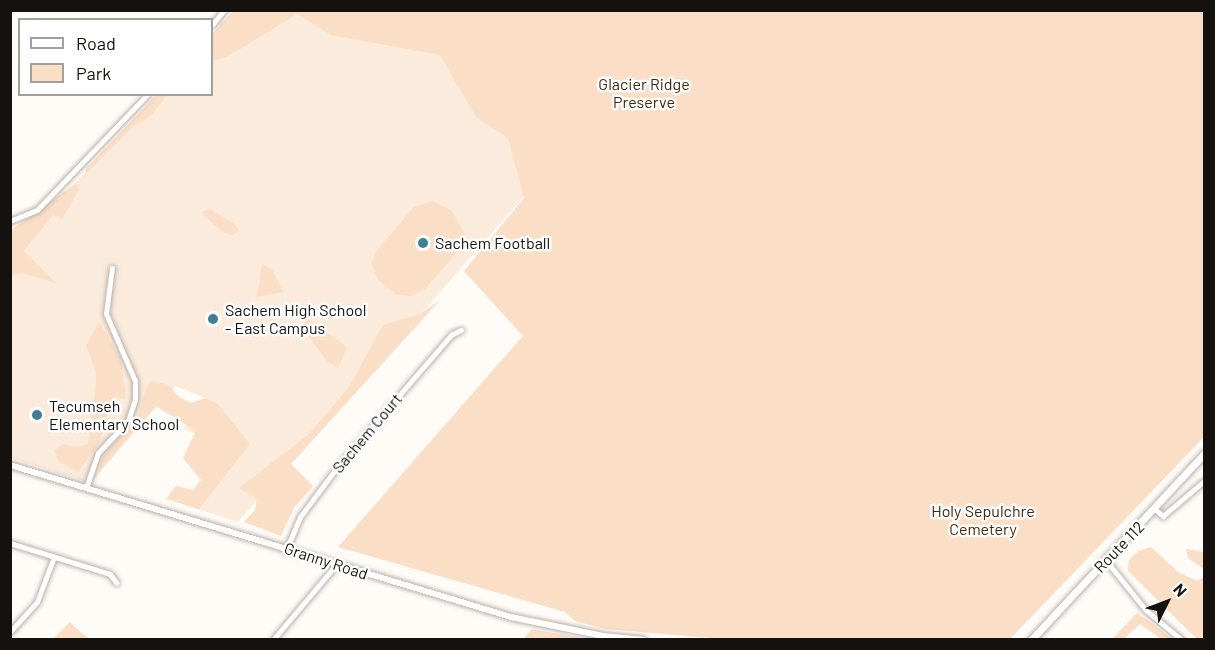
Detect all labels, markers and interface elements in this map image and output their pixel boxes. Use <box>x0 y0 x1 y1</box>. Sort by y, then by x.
legend <box>18 18 213 96</box>
text: Road <box>76 32 116 54</box>
text: Park <box>76 62 111 84</box>
park label: Glacier Ridge Preserve <box>598 74 690 112</box>
place label: Sachem Football <box>435 233 550 253</box>
marker: Sachem Football <box>416 236 430 250</box>
place label: Sachem High School - East Campus <box>225 300 367 338</box>
marker: Sachem High School - East Campus <box>206 312 220 326</box>
street label: Sachem Court <box>328 389 406 477</box>
place label: Tecumseh Elementary School <box>49 396 179 434</box>
marker: Tecumseh Elementary School <box>30 408 44 422</box>
park label: Holy Sepulchre Cemetery <box>931 501 1035 539</box>
street label: Route 112 <box>1090 517 1148 577</box>
street label: Granny Road <box>282 538 370 584</box>
north arrow <box>1137 572 1197 632</box>
text: N <box>1170 579 1191 600</box>

